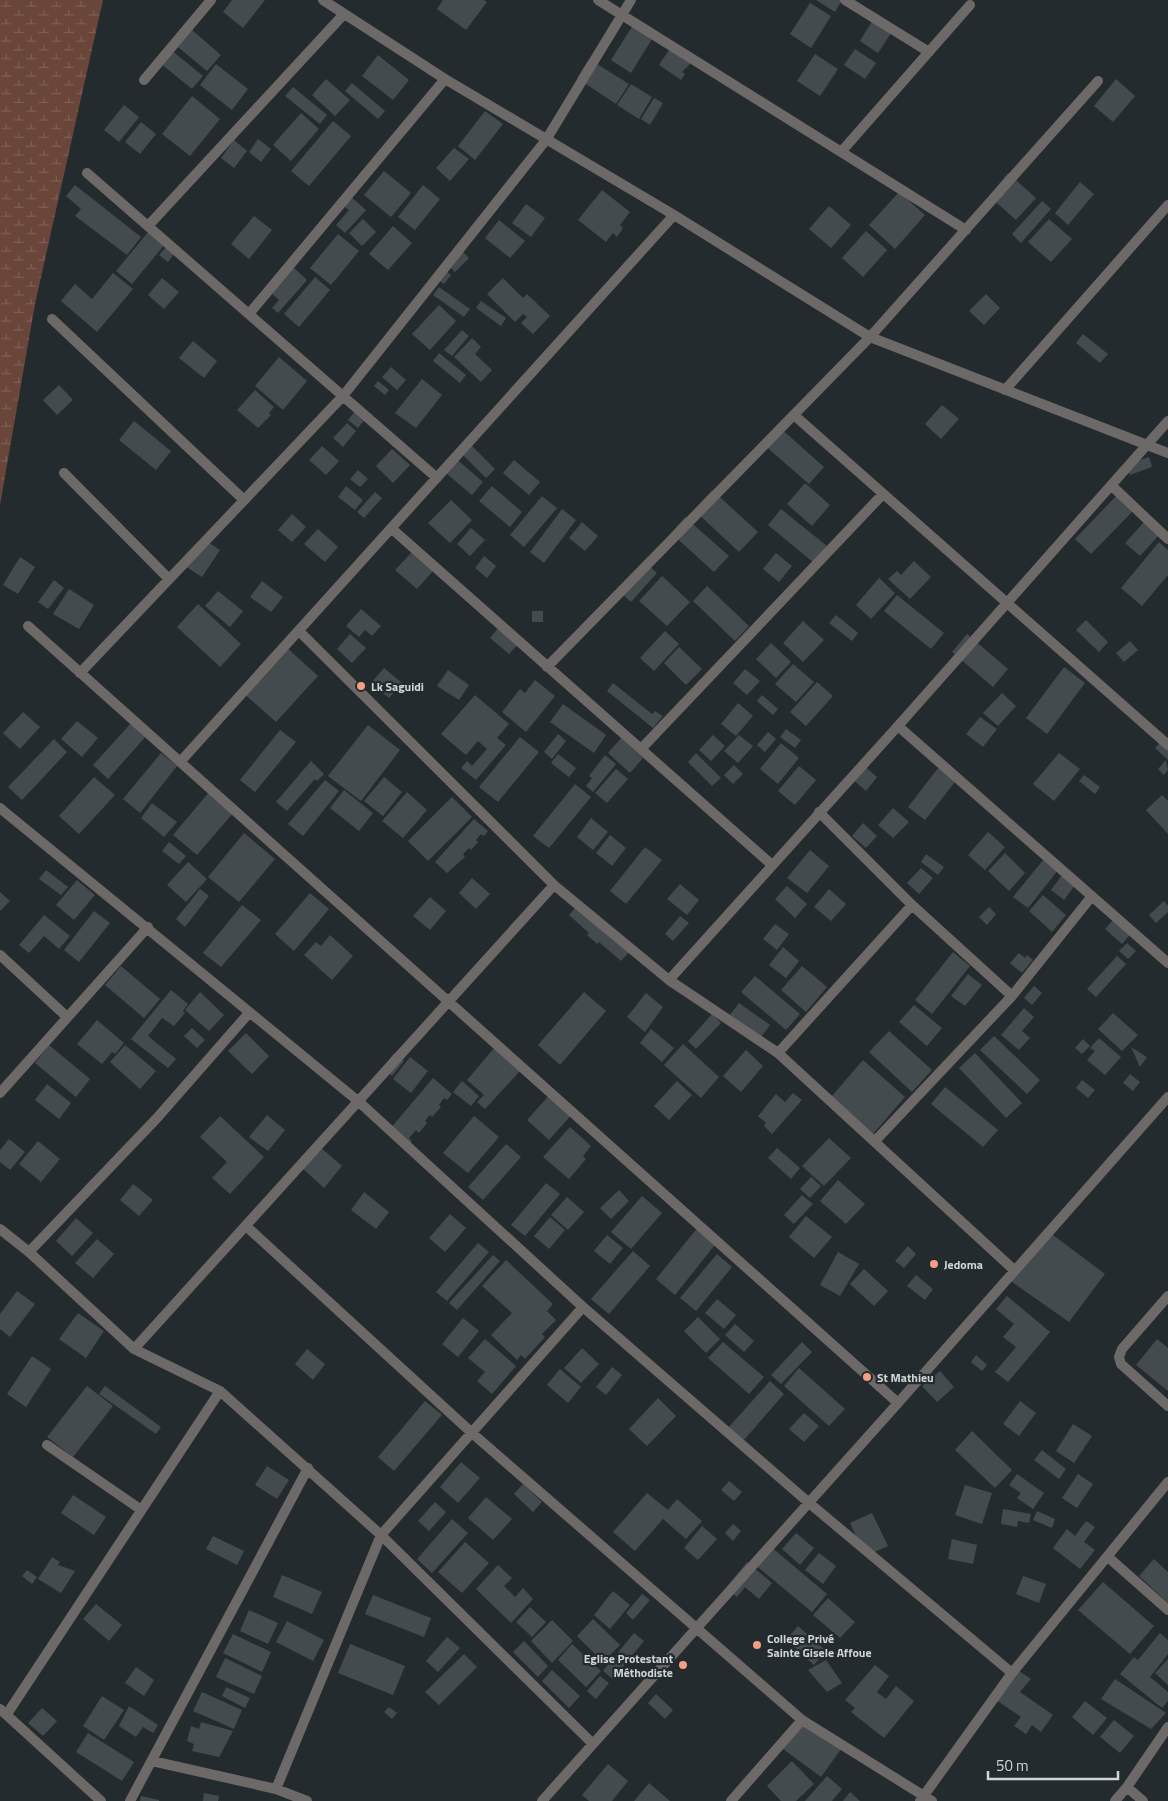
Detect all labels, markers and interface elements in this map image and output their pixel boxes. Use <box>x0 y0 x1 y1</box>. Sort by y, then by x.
place label: Lk Saguidi <box>371 677 424 696</box>
marker: Lk Saguidi <box>355 680 367 692</box>
place label: Jedoma <box>944 1255 983 1274</box>
marker: Jedoma <box>928 1258 940 1270</box>
place label: St Mathieu <box>877 1368 934 1387</box>
marker: St Mathieu <box>861 1371 873 1383</box>
place label: College Privé Sainte Gisele Affoue <box>767 1629 872 1662</box>
marker: College Privé Sainte Gisele Affoue <box>751 1639 763 1651</box>
place label: Eglise Protestant Méthodiste <box>584 1649 674 1682</box>
marker: Eglise Protestant Méthodiste <box>677 1659 689 1671</box>
scale bar <box>988 1748 1118 1780</box>
text: 50 m <box>996 1754 1029 1777</box>

